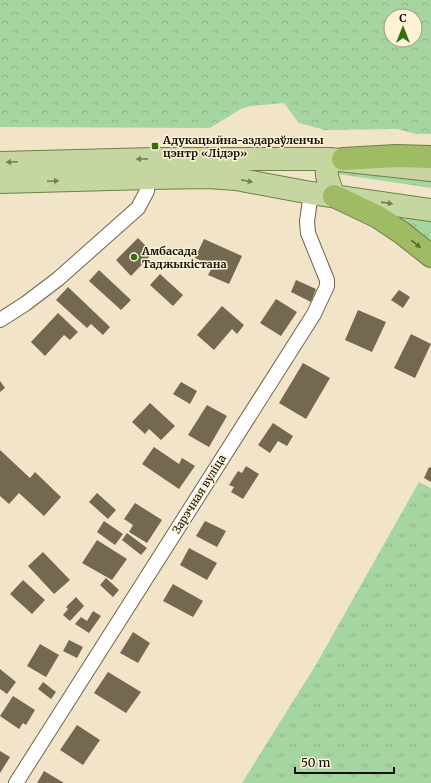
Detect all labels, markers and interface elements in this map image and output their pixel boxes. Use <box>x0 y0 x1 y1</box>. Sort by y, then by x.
north arrow <box>383 8 423 48</box>
text: С <box>399 11 407 25</box>
place label: Адукацыйна-аздараўленчы цэнтр «Лідэр» <box>162 133 324 160</box>
marker: Адукацыйна-аздараўленчы цэнтр «Лідэр» <box>150 141 160 151</box>
one-way arrow <box>135 156 148 162</box>
one-way arrow <box>6 159 18 166</box>
one-way arrow <box>47 177 59 184</box>
one-way arrow <box>240 178 253 184</box>
one-way arrow <box>381 200 393 206</box>
one-way arrow <box>411 240 422 249</box>
place label: Амбасада Таджыкістана <box>141 244 227 271</box>
marker: Амбасада Таджыкістана <box>129 252 139 262</box>
street label: Зарэчная вуліца <box>169 452 229 536</box>
scale bar <box>295 749 394 775</box>
text: 50 m <box>301 755 330 770</box>

